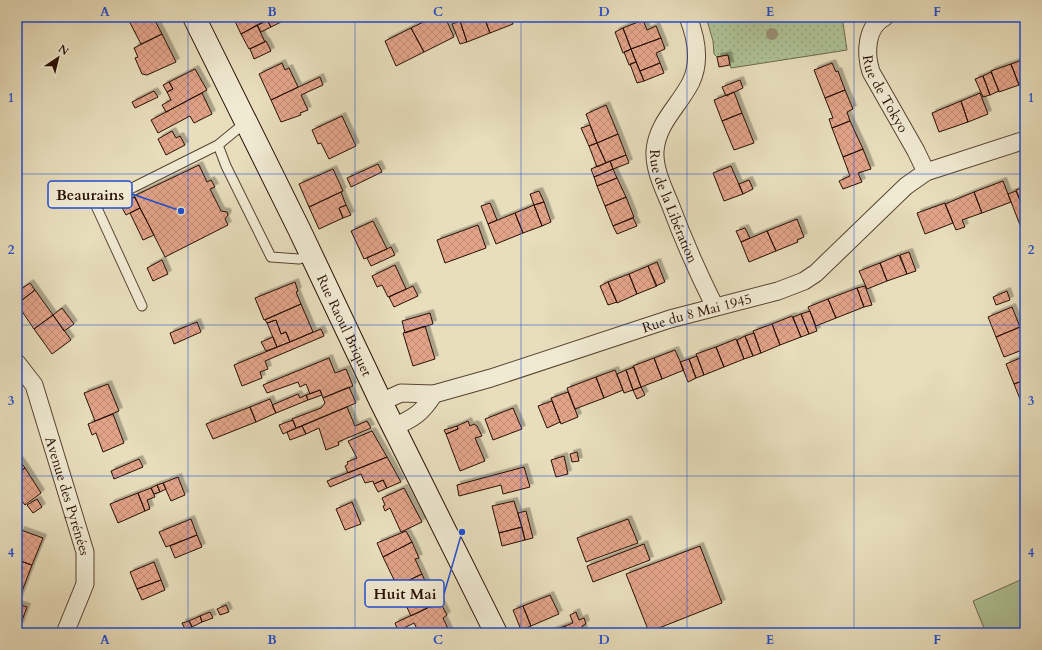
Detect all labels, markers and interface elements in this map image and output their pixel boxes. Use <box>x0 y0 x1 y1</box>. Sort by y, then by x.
text: A <box>100 3 110 21</box>
text: B <box>267 3 277 21</box>
text: C <box>433 3 443 21</box>
text: D <box>598 3 610 21</box>
text: E <box>766 3 774 21</box>
text: F <box>933 3 941 21</box>
north arrow <box>38 38 78 78</box>
text: N <box>55 41 72 59</box>
street label: Rue de Tokyo <box>858 54 913 137</box>
text: 1 <box>8 89 14 107</box>
text: 1 <box>1028 89 1034 107</box>
street label: Rue de la Libération <box>645 149 702 266</box>
callout: Beaurains <box>48 181 132 208</box>
text: Beaurains <box>56 185 124 205</box>
text: 2 <box>8 241 15 259</box>
text: 2 <box>1028 241 1035 259</box>
street label: Rue Raoul Briquet <box>312 271 377 380</box>
street label: Rue du 8 Mai 1945 <box>640 289 754 338</box>
text: 3 <box>8 392 15 410</box>
text: 3 <box>1028 392 1035 410</box>
street label: Avenue des Pyrénées <box>40 434 94 556</box>
text: 4 <box>8 544 15 562</box>
text: 4 <box>1028 544 1035 562</box>
callout: Huit Mai <box>365 580 444 607</box>
text: Huit Mai <box>374 584 437 604</box>
text: A <box>100 631 110 649</box>
text: B <box>267 631 277 649</box>
text: C <box>433 631 443 649</box>
text: D <box>598 631 610 649</box>
text: E <box>766 631 774 649</box>
text: F <box>933 631 941 649</box>

